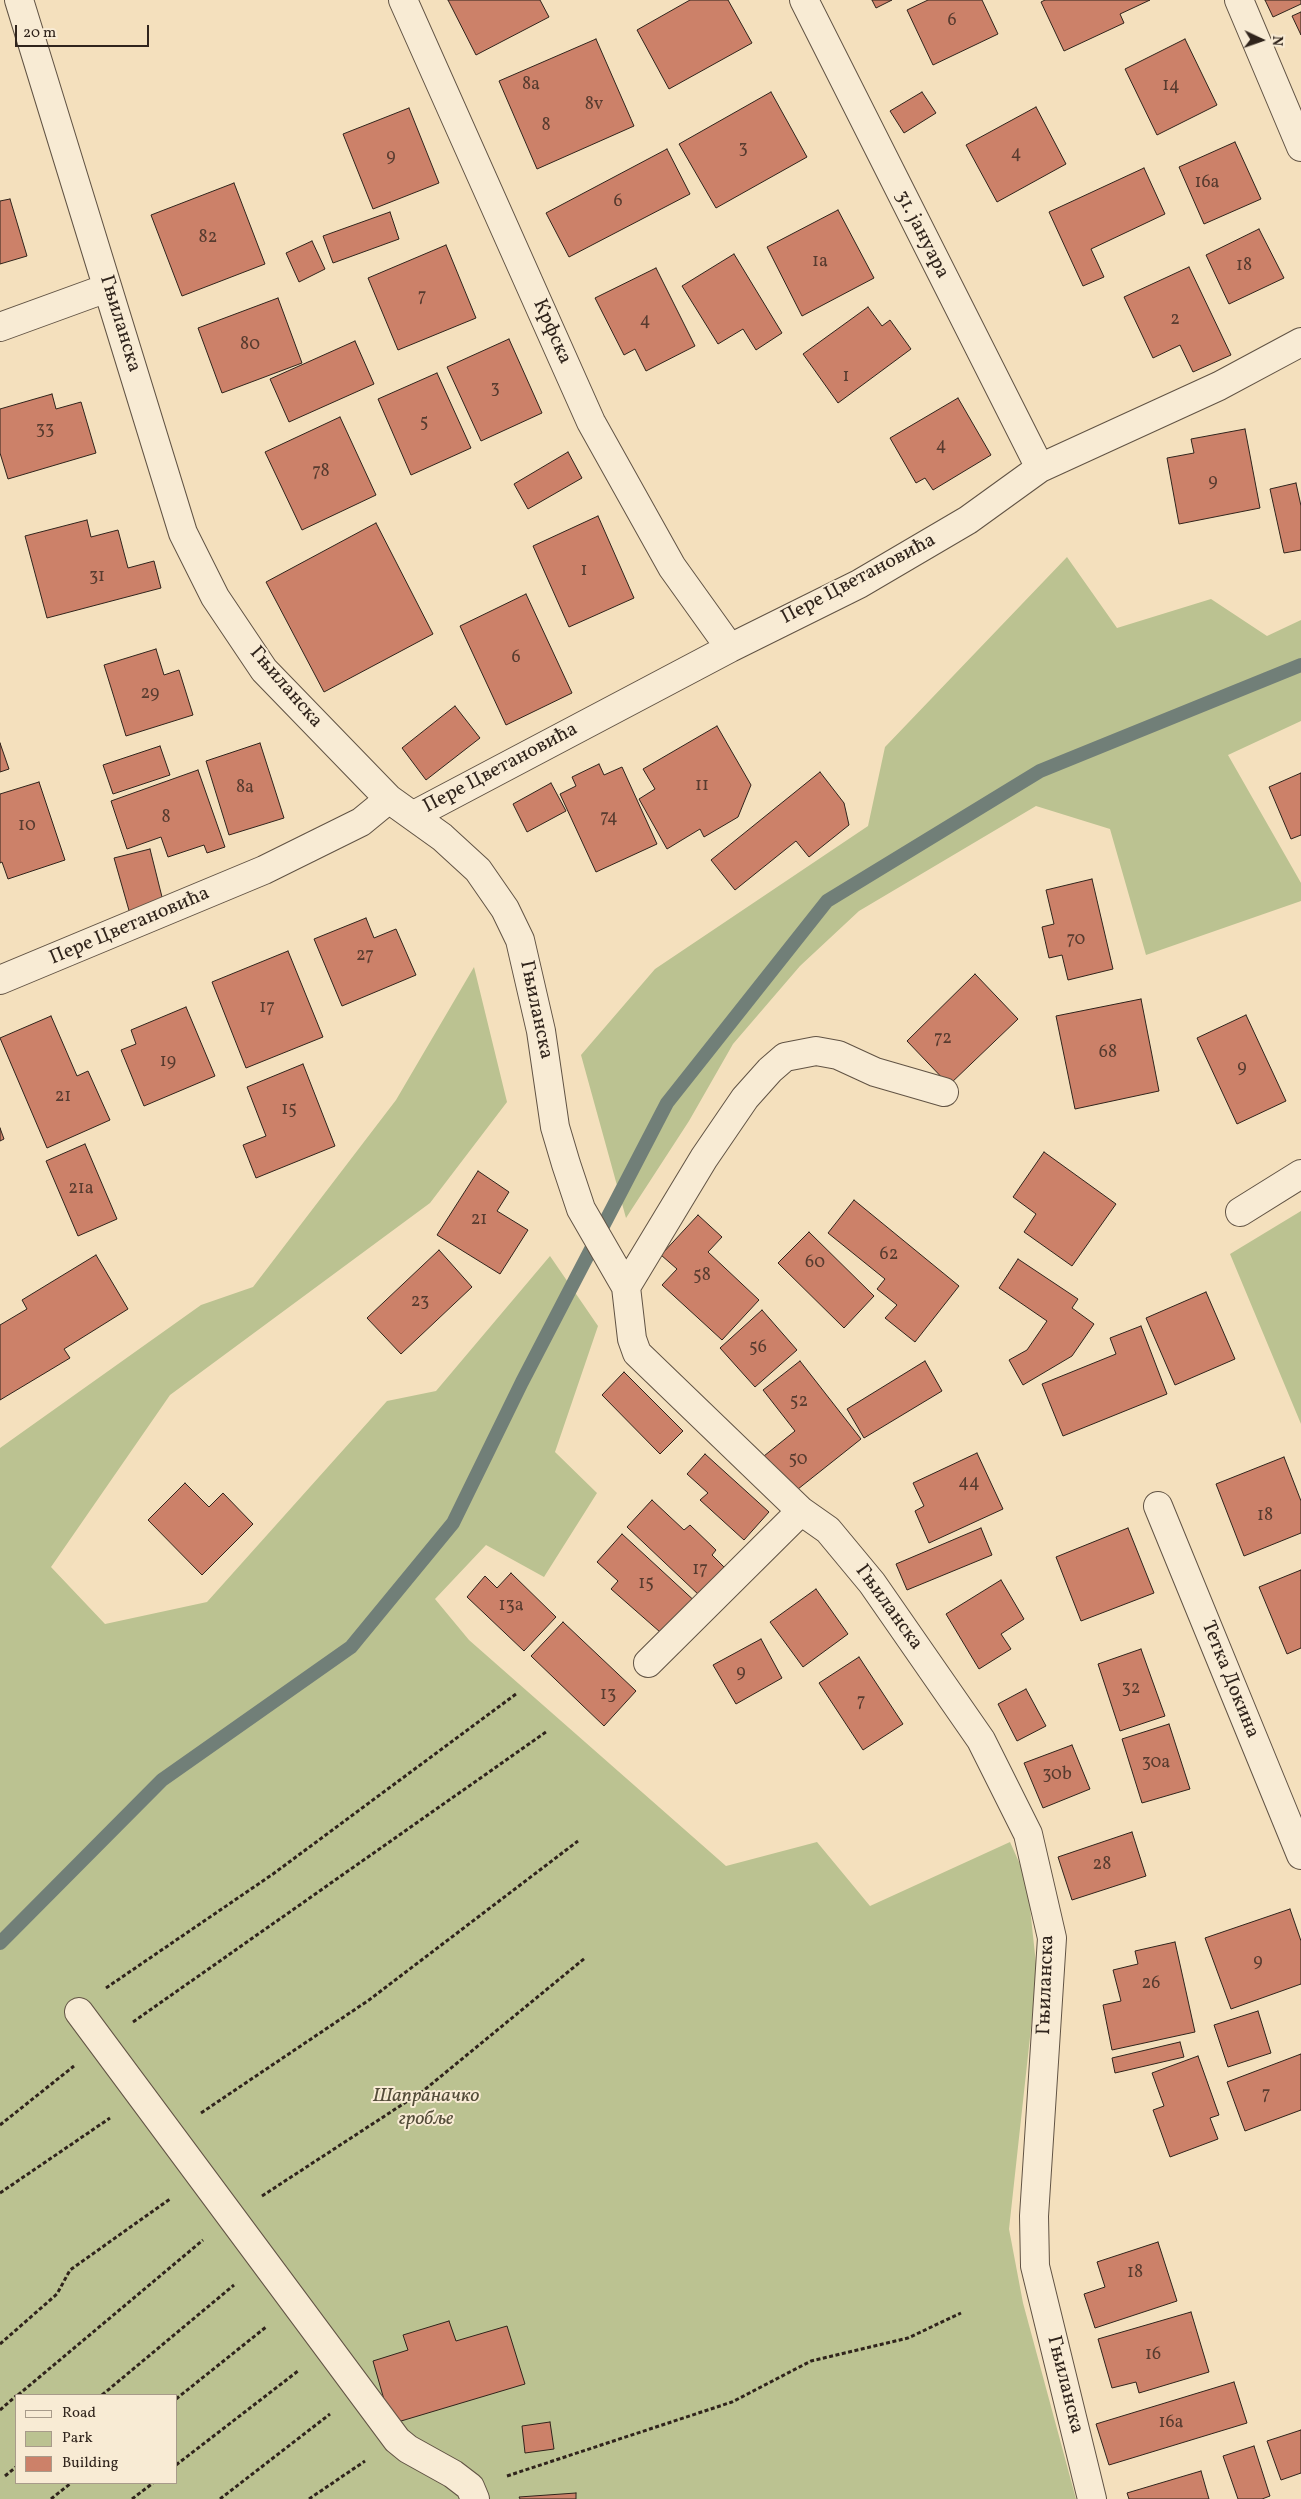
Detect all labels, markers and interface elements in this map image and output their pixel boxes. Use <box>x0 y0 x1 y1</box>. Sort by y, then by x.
house number: 6 <box>947 11 957 33</box>
scale bar <box>18 15 151 47</box>
north arrow <box>1236 15 1286 65</box>
text: 20 m <box>23 23 56 44</box>
text: N <box>1267 35 1286 46</box>
house number: 8a <box>522 75 540 97</box>
house number: 14 <box>1162 76 1180 98</box>
house number: 8v <box>585 95 603 117</box>
house number: 8 <box>541 116 551 138</box>
house number: 3 <box>738 139 748 161</box>
house number: 4 <box>1011 144 1021 166</box>
house number: 9 <box>386 147 396 169</box>
house number: 16a <box>1194 173 1220 195</box>
street label: 31. јануара <box>889 187 953 283</box>
house number: 6 <box>613 192 623 214</box>
house number: 82 <box>199 228 217 250</box>
house number: 1a <box>812 252 828 274</box>
house number: 18 <box>1236 256 1252 278</box>
street label: Гњиланска <box>93 273 145 375</box>
house number: 7 <box>418 287 426 309</box>
street label: Крфска <box>526 296 576 368</box>
house number: 2 <box>1170 310 1180 332</box>
house number: 4 <box>640 311 650 333</box>
house number: 80 <box>240 335 260 357</box>
house number: 1 <box>843 367 849 389</box>
house number: 3 <box>490 379 500 401</box>
house number: 5 <box>420 413 428 435</box>
house number: 33 <box>36 420 54 442</box>
house number: 4 <box>936 436 946 458</box>
house number: 78 <box>312 462 330 484</box>
house number: 9 <box>1208 472 1218 494</box>
street label: Пере Цветановића <box>778 529 940 631</box>
house number: 1 <box>581 561 587 583</box>
house number: 31 <box>89 567 105 589</box>
street label: Гњиланска <box>243 642 327 734</box>
house number: 6 <box>511 648 521 670</box>
house number: 29 <box>141 684 159 706</box>
street label: Пере Цветановића <box>420 718 582 820</box>
house number: 11 <box>695 776 709 798</box>
house number: 8a <box>236 778 254 800</box>
house number: 8 <box>161 808 171 830</box>
house number: 74 <box>600 808 618 830</box>
house number: 10 <box>18 816 36 838</box>
street label: Пере Цветановића <box>46 882 214 972</box>
house number: 70 <box>1067 930 1085 952</box>
house number: 27 <box>356 946 374 968</box>
street label: Гњиланска <box>513 959 557 1061</box>
house number: 17 <box>259 998 275 1020</box>
house number: 72 <box>934 1029 952 1051</box>
house number: 68 <box>1099 1043 1117 1065</box>
house number: 19 <box>160 1052 176 1074</box>
house number: 9 <box>1237 1058 1247 1080</box>
house number: 21 <box>55 1087 71 1109</box>
house number: 15 <box>281 1100 297 1122</box>
house number: 21a <box>68 1179 94 1201</box>
house number: 21 <box>471 1210 487 1232</box>
house number: 62 <box>880 1245 898 1267</box>
house number: 60 <box>805 1253 825 1275</box>
house number: 58 <box>693 1266 711 1288</box>
house number: 23 <box>411 1292 429 1314</box>
house number: 56 <box>749 1338 767 1360</box>
house number: 52 <box>790 1392 808 1414</box>
house number: 50 <box>788 1450 808 1472</box>
house number: 44 <box>958 1473 980 1495</box>
house number: 18 <box>1257 1506 1273 1528</box>
house number: 17 <box>692 1560 708 1582</box>
street label: Гњиланска <box>849 1560 927 1656</box>
house number: 15 <box>638 1574 654 1596</box>
house number: 13a <box>498 1596 524 1618</box>
street label: Тетка Докина <box>1195 1618 1263 1742</box>
house number: 9 <box>736 1663 746 1685</box>
house number: 32 <box>1122 1679 1140 1701</box>
house number: 13 <box>600 1685 616 1707</box>
house number: 7 <box>857 1692 865 1714</box>
house number: 30a <box>1142 1753 1170 1775</box>
house number: 30b <box>1042 1765 1072 1787</box>
house number: 28 <box>1093 1855 1111 1877</box>
street label: Гњиланска <box>1033 1935 1061 2035</box>
house number: 9 <box>1253 1952 1263 1974</box>
house number: 26 <box>1142 1974 1160 1996</box>
park label: Шапраначко гробље <box>373 2085 479 2132</box>
house number: 7 <box>1262 2085 1270 2107</box>
house number: 18 <box>1127 2263 1143 2285</box>
street label: Гњиланска <box>1040 2334 1088 2436</box>
house number: 16 <box>1145 2345 1161 2367</box>
legend <box>15 2394 178 2484</box>
text: Road <box>62 2403 96 2424</box>
house number: 16a <box>1158 2413 1184 2435</box>
text: Park <box>62 2428 93 2449</box>
text: Building <box>62 2453 118 2474</box>

